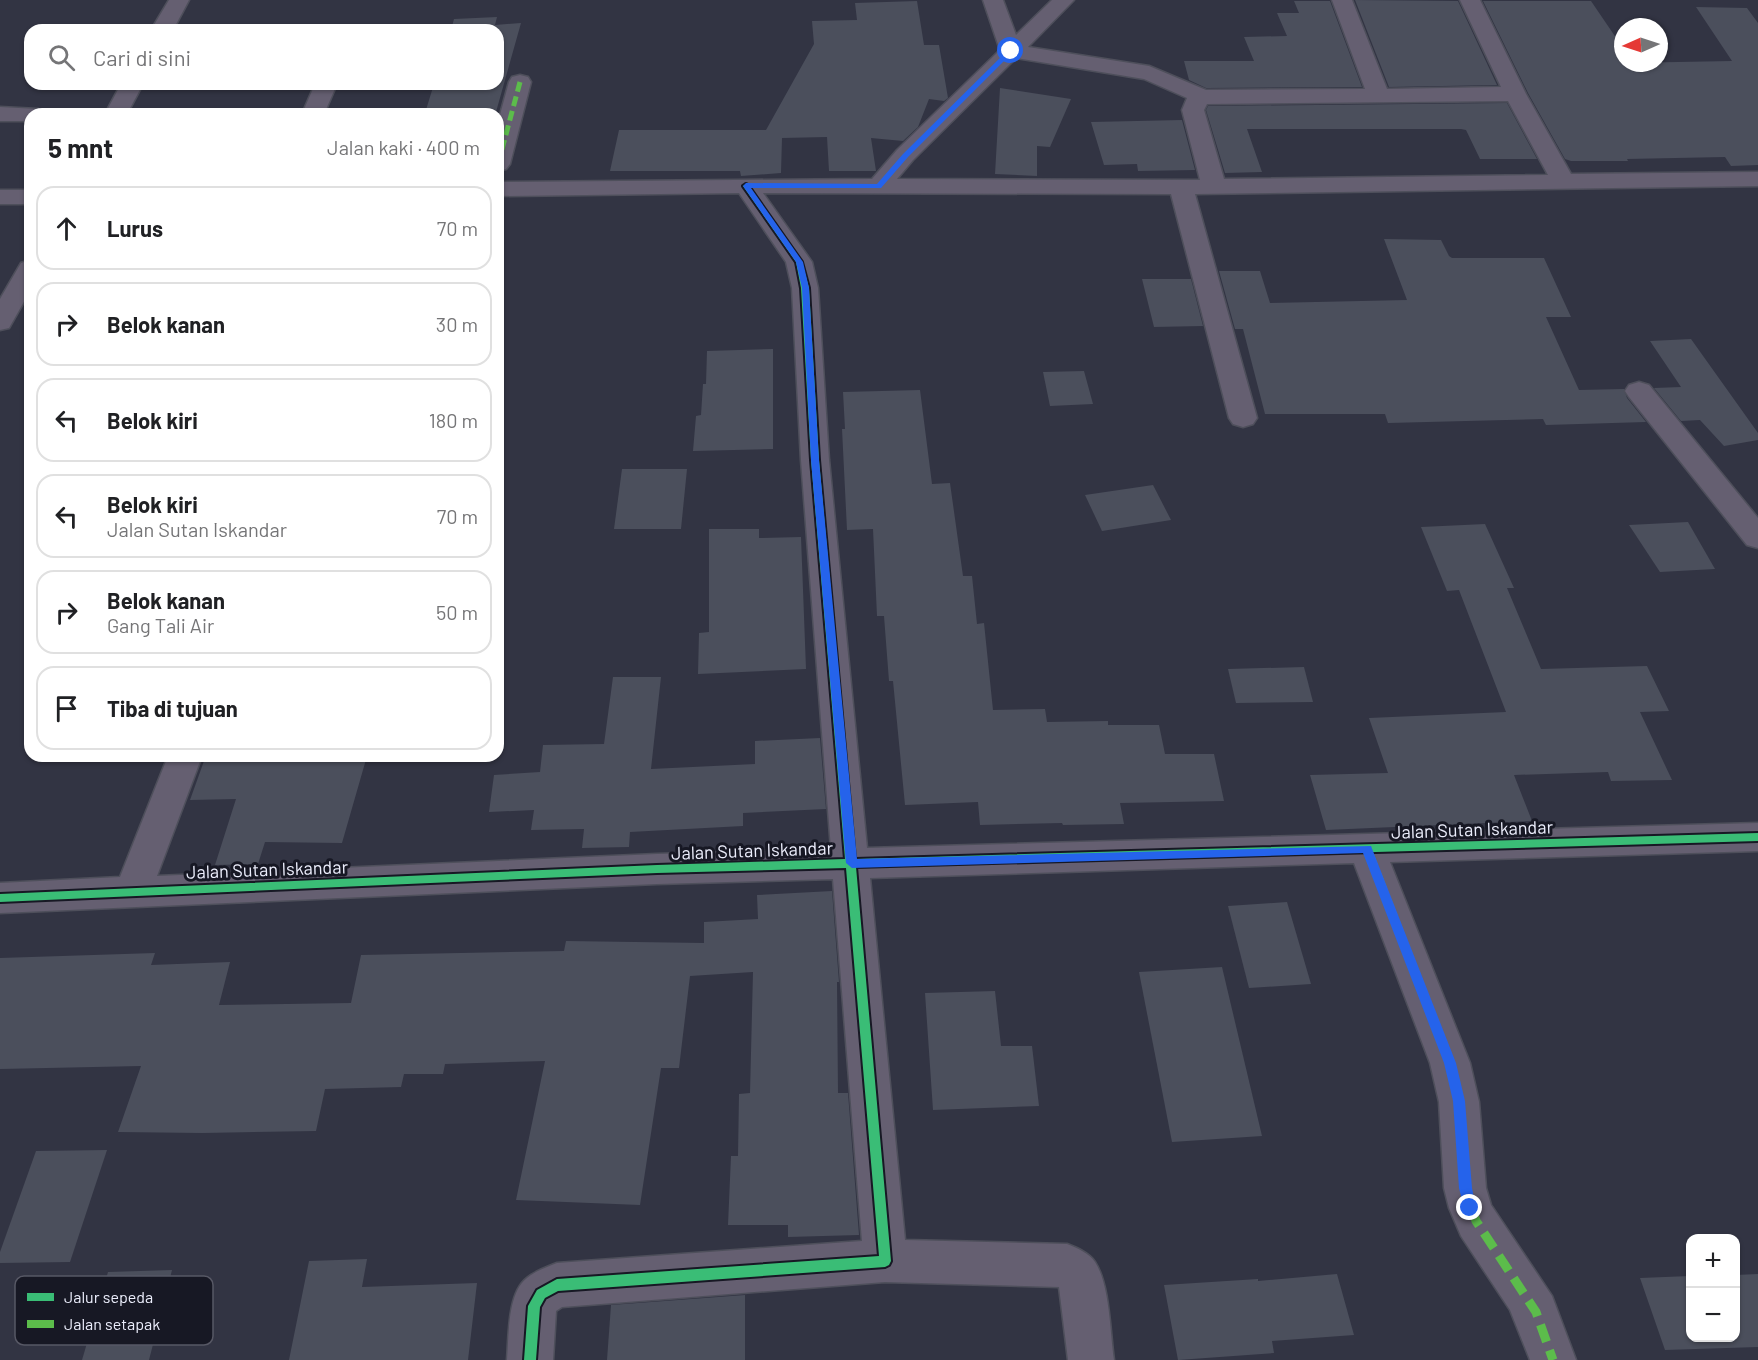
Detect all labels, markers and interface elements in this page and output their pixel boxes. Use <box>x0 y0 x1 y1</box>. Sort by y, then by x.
north arrow <box>1614 18 1668 72</box>
search box <box>24 24 504 90</box>
route start <box>997 37 1023 63</box>
icon: search <box>45 41 78 74</box>
text: Cari di sini <box>93 44 191 70</box>
text: 5 mnt <box>48 132 113 163</box>
text: Jalan kaki · 400 m <box>327 135 480 159</box>
icon: ahead <box>50 212 83 245</box>
text: Lurus <box>107 215 163 241</box>
text: 70 m <box>437 216 478 240</box>
icon: right <box>50 308 83 341</box>
text: Belok kanan <box>107 311 225 337</box>
text: 30 m <box>436 312 478 336</box>
icon: left <box>50 404 83 437</box>
text: Belok kiri <box>107 407 198 433</box>
text: 180 m <box>429 408 478 432</box>
text: Belok kiri <box>107 491 198 517</box>
icon: left <box>50 500 83 533</box>
text: 70 m <box>437 504 478 528</box>
text: Jalan Sutan Iskandar <box>107 517 287 541</box>
text: Belok kanan <box>107 587 225 613</box>
icon: right <box>50 596 83 629</box>
text: 50 m <box>436 600 478 624</box>
text: Gang Tali Air <box>107 613 214 637</box>
icon: arrive <box>50 692 83 725</box>
text: Tiba di tujuan <box>107 695 238 721</box>
street label: Jalan Sutan Iskandar <box>1391 815 1554 843</box>
street label: Jalan Sutan Iskandar <box>671 836 834 864</box>
street label: Jalan Sutan Iskandar <box>186 855 349 883</box>
route end <box>1456 1194 1482 1220</box>
map controls <box>1686 1234 1740 1342</box>
button: + <box>1686 1234 1740 1288</box>
legend <box>15 1276 213 1345</box>
text: Jalur sepeda <box>64 1287 153 1306</box>
button: − <box>1686 1288 1740 1342</box>
text: Jalan setapak <box>64 1314 160 1333</box>

